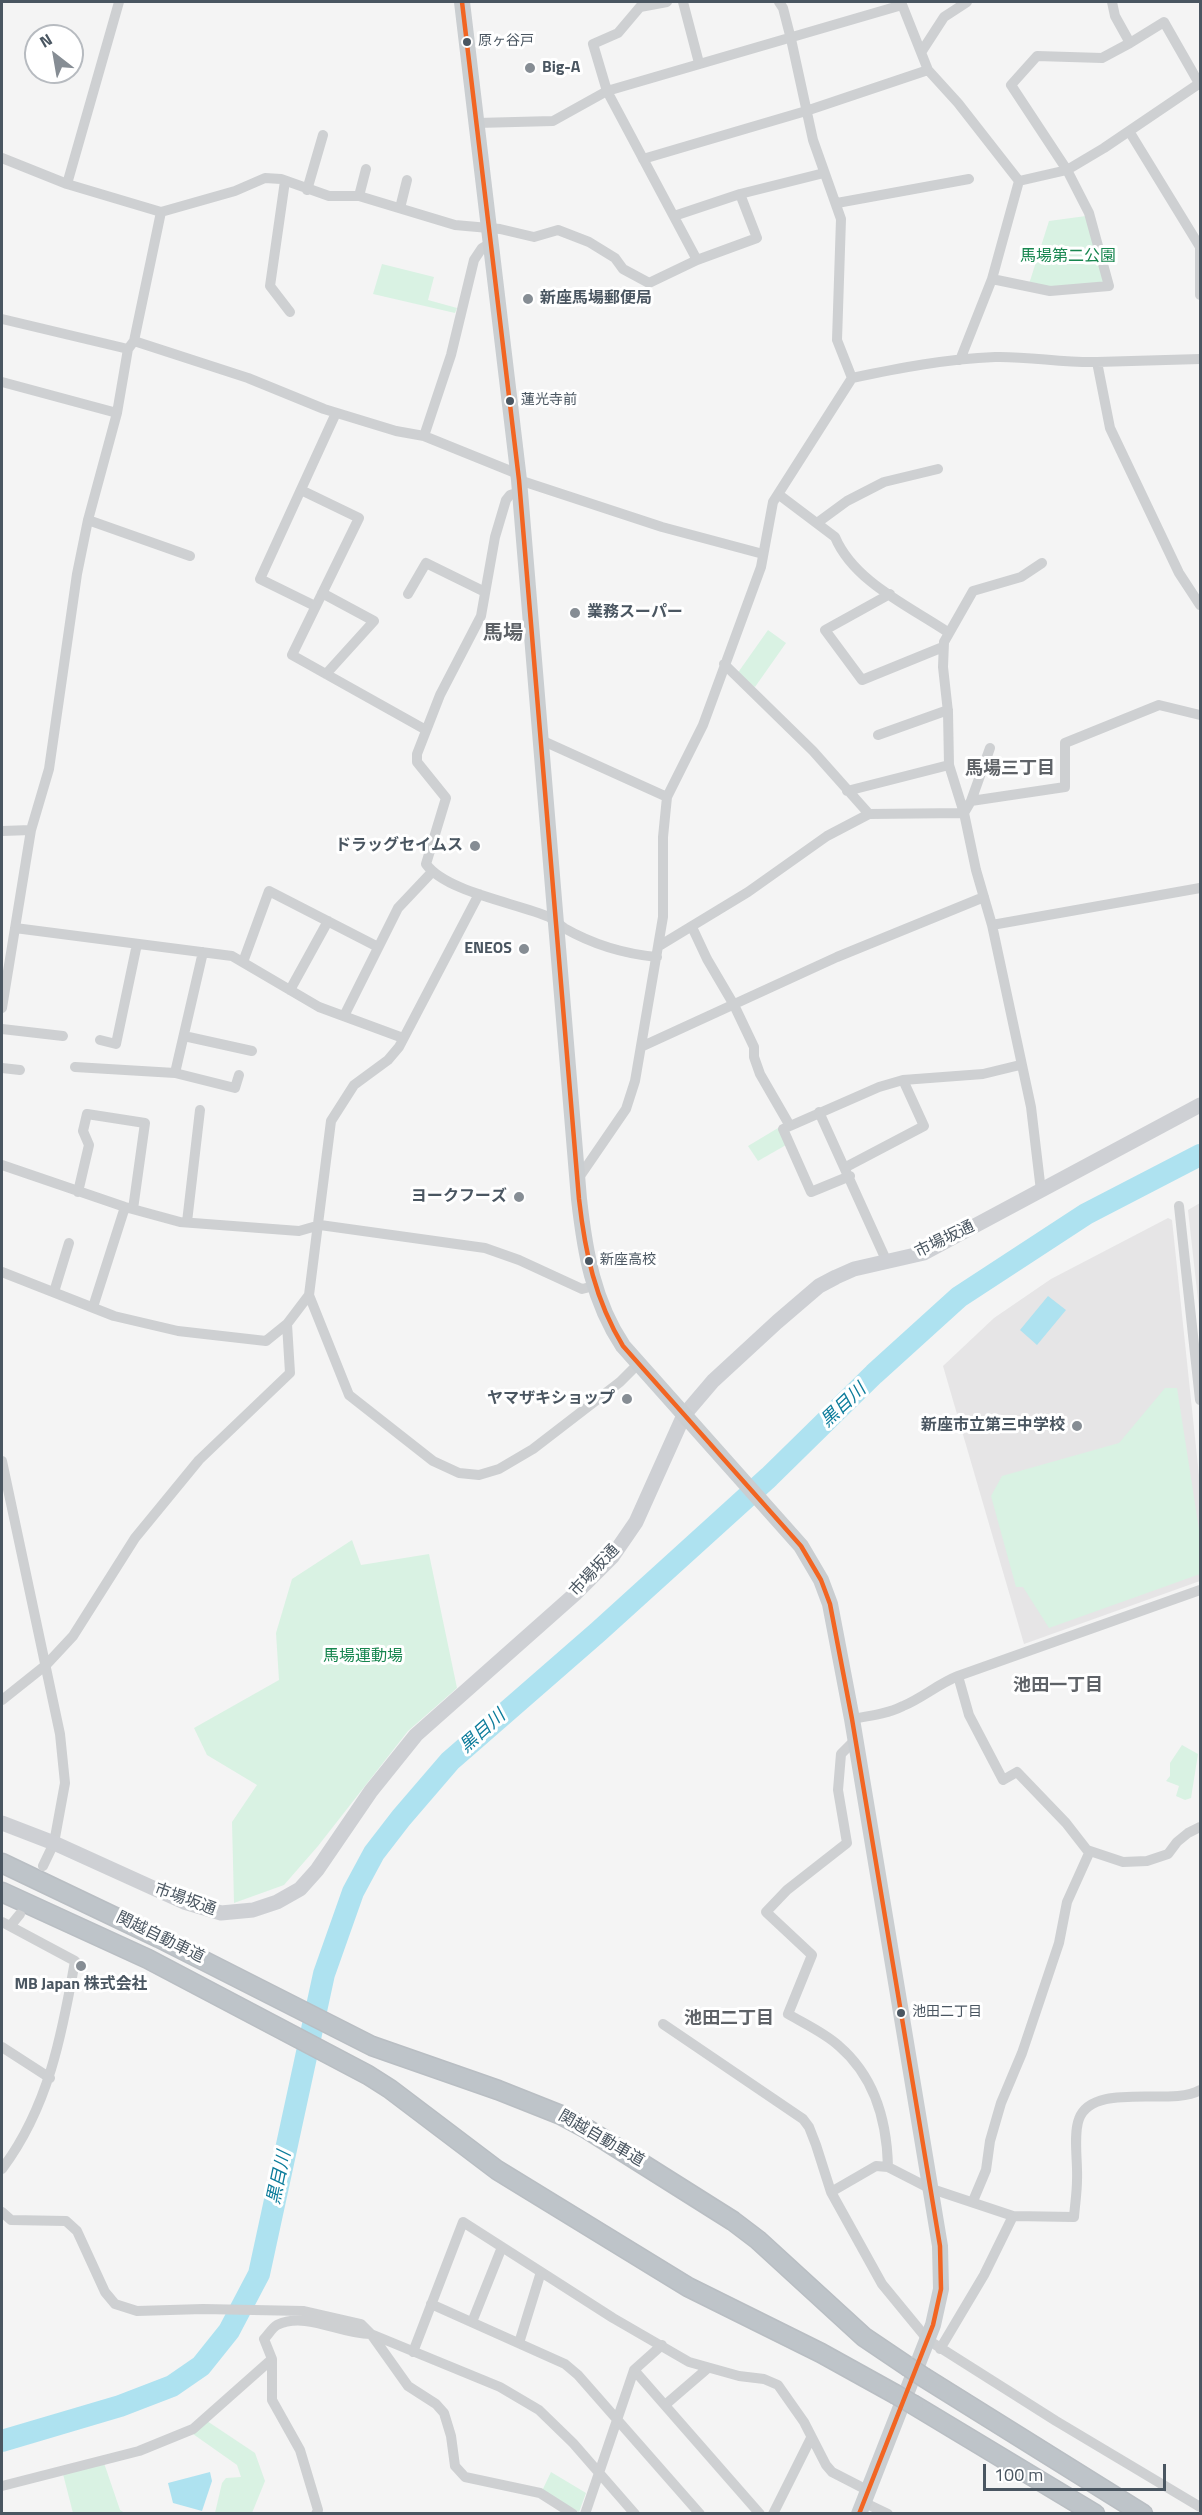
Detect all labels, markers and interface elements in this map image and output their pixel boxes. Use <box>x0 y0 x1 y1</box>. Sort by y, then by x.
north arrow <box>24 24 84 84</box>
text: N <box>35 27 57 53</box>
place label: 原ヶ谷戸 <box>478 34 534 50</box>
marker: 原ヶ谷戸 <box>461 36 473 48</box>
place label: Big-A <box>542 58 580 78</box>
marker: Big-A <box>523 61 537 75</box>
park label: 馬場第二公園 <box>1020 247 1116 267</box>
place label: 新座馬場郵便局 <box>540 289 652 309</box>
marker: 新座馬場郵便局 <box>521 292 535 306</box>
place label: 蓮光寺前 <box>521 393 577 409</box>
marker: 蓮光寺前 <box>504 395 516 407</box>
place label: 業務スーパー <box>587 603 683 623</box>
marker: 業務スーパー <box>568 606 582 620</box>
district label: 馬場 <box>483 622 523 646</box>
district label: 馬場三丁目 <box>965 759 1055 781</box>
place label: ドラッグセイムス <box>335 836 463 856</box>
marker: ドラッグセイムス <box>468 839 482 853</box>
place label: ENEOS <box>464 939 512 959</box>
marker: ENEOS <box>517 942 531 956</box>
place label: ヨークフーズ <box>411 1187 507 1207</box>
marker: ヨークフーズ <box>512 1190 526 1204</box>
street label: 市場坂通 <box>912 1217 978 1263</box>
place label: 新座高校 <box>600 1253 656 1269</box>
marker: 新座高校 <box>583 1255 595 1267</box>
water label: 黒目川 <box>817 1380 871 1432</box>
place label: ヤマザキショップ <box>487 1389 615 1409</box>
marker: ヤマザキショップ <box>620 1392 634 1406</box>
place label: 新座市立第三中学校 <box>921 1416 1065 1436</box>
marker: 新座市立第三中学校 <box>1070 1419 1084 1433</box>
street label: 市場坂通 <box>566 1541 624 1601</box>
park label: 馬場運動場 <box>323 1647 403 1667</box>
district label: 池田一丁目 <box>1013 1676 1103 1698</box>
water label: 黒目川 <box>456 1706 510 1758</box>
street label: 市場坂通 <box>152 1880 218 1920</box>
street label: 関越自動車道 <box>113 1908 207 1968</box>
marker: MB Japan 株式会社 <box>74 1959 88 1973</box>
place label: MB Japan 株式会社 <box>14 1975 148 1995</box>
place label: 池田二丁目 <box>912 2005 982 2021</box>
marker: 池田二丁目 <box>895 2007 907 2019</box>
district label: 池田二丁目 <box>684 2009 774 2031</box>
street label: 関越自動車道 <box>555 2107 647 2171</box>
water label: 黒目川 <box>264 2149 296 2207</box>
scale bar <box>986 2452 1169 2490</box>
text: 100 m <box>994 2461 1043 2488</box>

